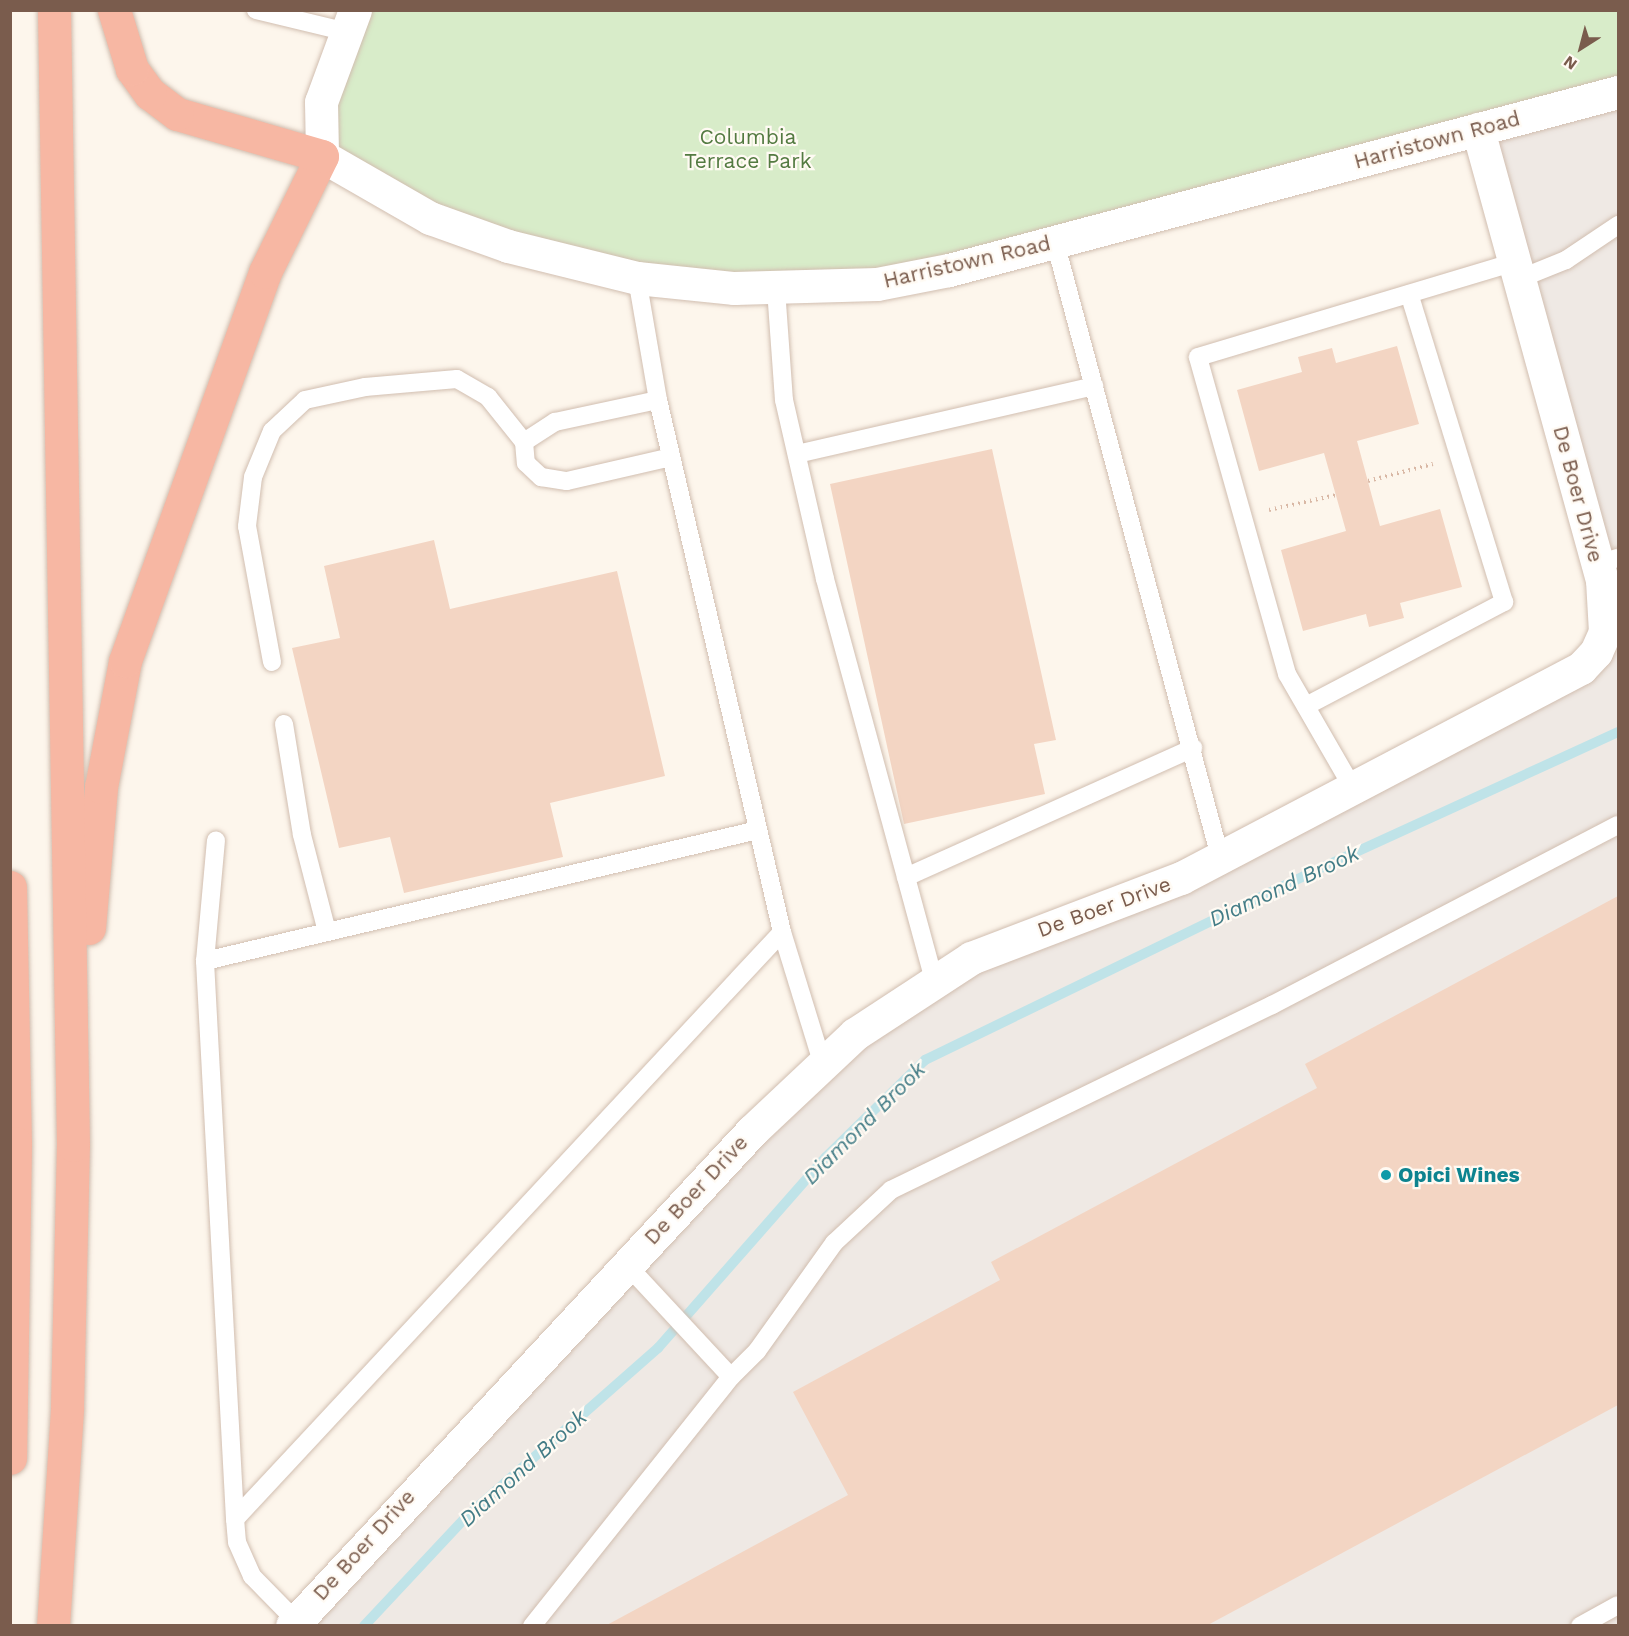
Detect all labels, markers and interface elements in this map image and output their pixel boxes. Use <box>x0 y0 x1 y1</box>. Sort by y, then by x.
north arrow <box>1551 18 1611 78</box>
text: N <box>1560 52 1581 74</box>
street label: Harristown Road <box>1351 106 1523 174</box>
park label: Columbia Terrace Park <box>684 124 812 174</box>
street label: Harristown Road <box>881 230 1053 294</box>
street label: De Boer Drive <box>1548 423 1608 565</box>
water label: Diamond Brook <box>1205 840 1363 932</box>
street label: De Boer Drive <box>1034 871 1174 943</box>
water label: Diamond Brook <box>797 1056 931 1190</box>
street label: De Boer Drive <box>639 1130 753 1250</box>
place label: Opici Wines <box>1398 1162 1520 1188</box>
marker: Opici Wines <box>1379 1168 1393 1182</box>
water label: Diamond Brook <box>454 1404 592 1532</box>
street label: De Boer Drive <box>308 1484 420 1606</box>

